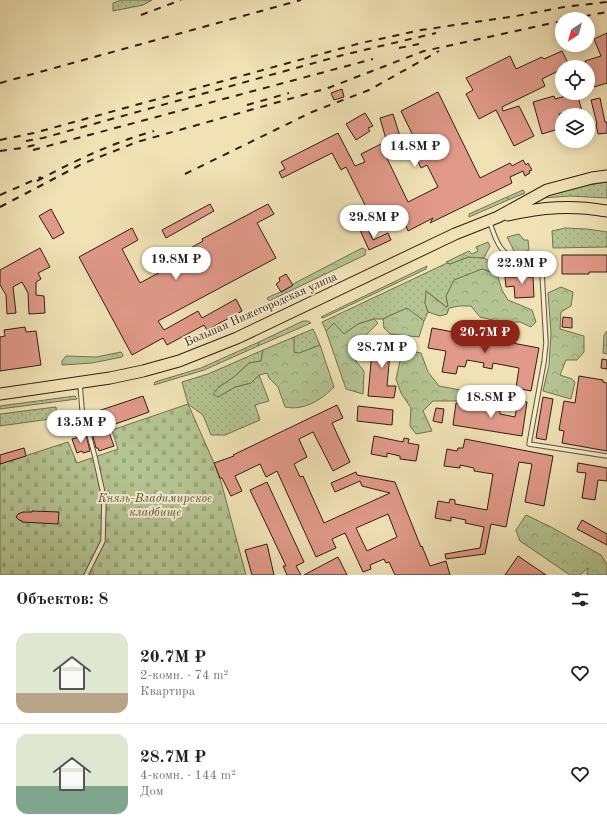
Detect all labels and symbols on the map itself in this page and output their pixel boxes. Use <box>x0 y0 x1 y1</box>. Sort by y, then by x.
north arrow <box>555 12 595 52</box>
pin: 14.8M ₽ <box>378 134 452 168</box>
pin: 29.8M ₽ <box>337 205 411 239</box>
pin: 19.8M ₽ <box>139 247 213 281</box>
pin: 22.9M ₽ <box>485 251 559 285</box>
street label: Большая Нижегородская улица <box>183 271 339 349</box>
pin: 20.7M ₽ <box>448 320 522 354</box>
pin: 28.7M ₽ <box>345 335 419 369</box>
pin: 18.8M ₽ <box>454 385 528 419</box>
pin: 13.5M ₽ <box>44 410 118 444</box>
park label: Князь-Владимирское кладбище <box>97 493 212 519</box>

